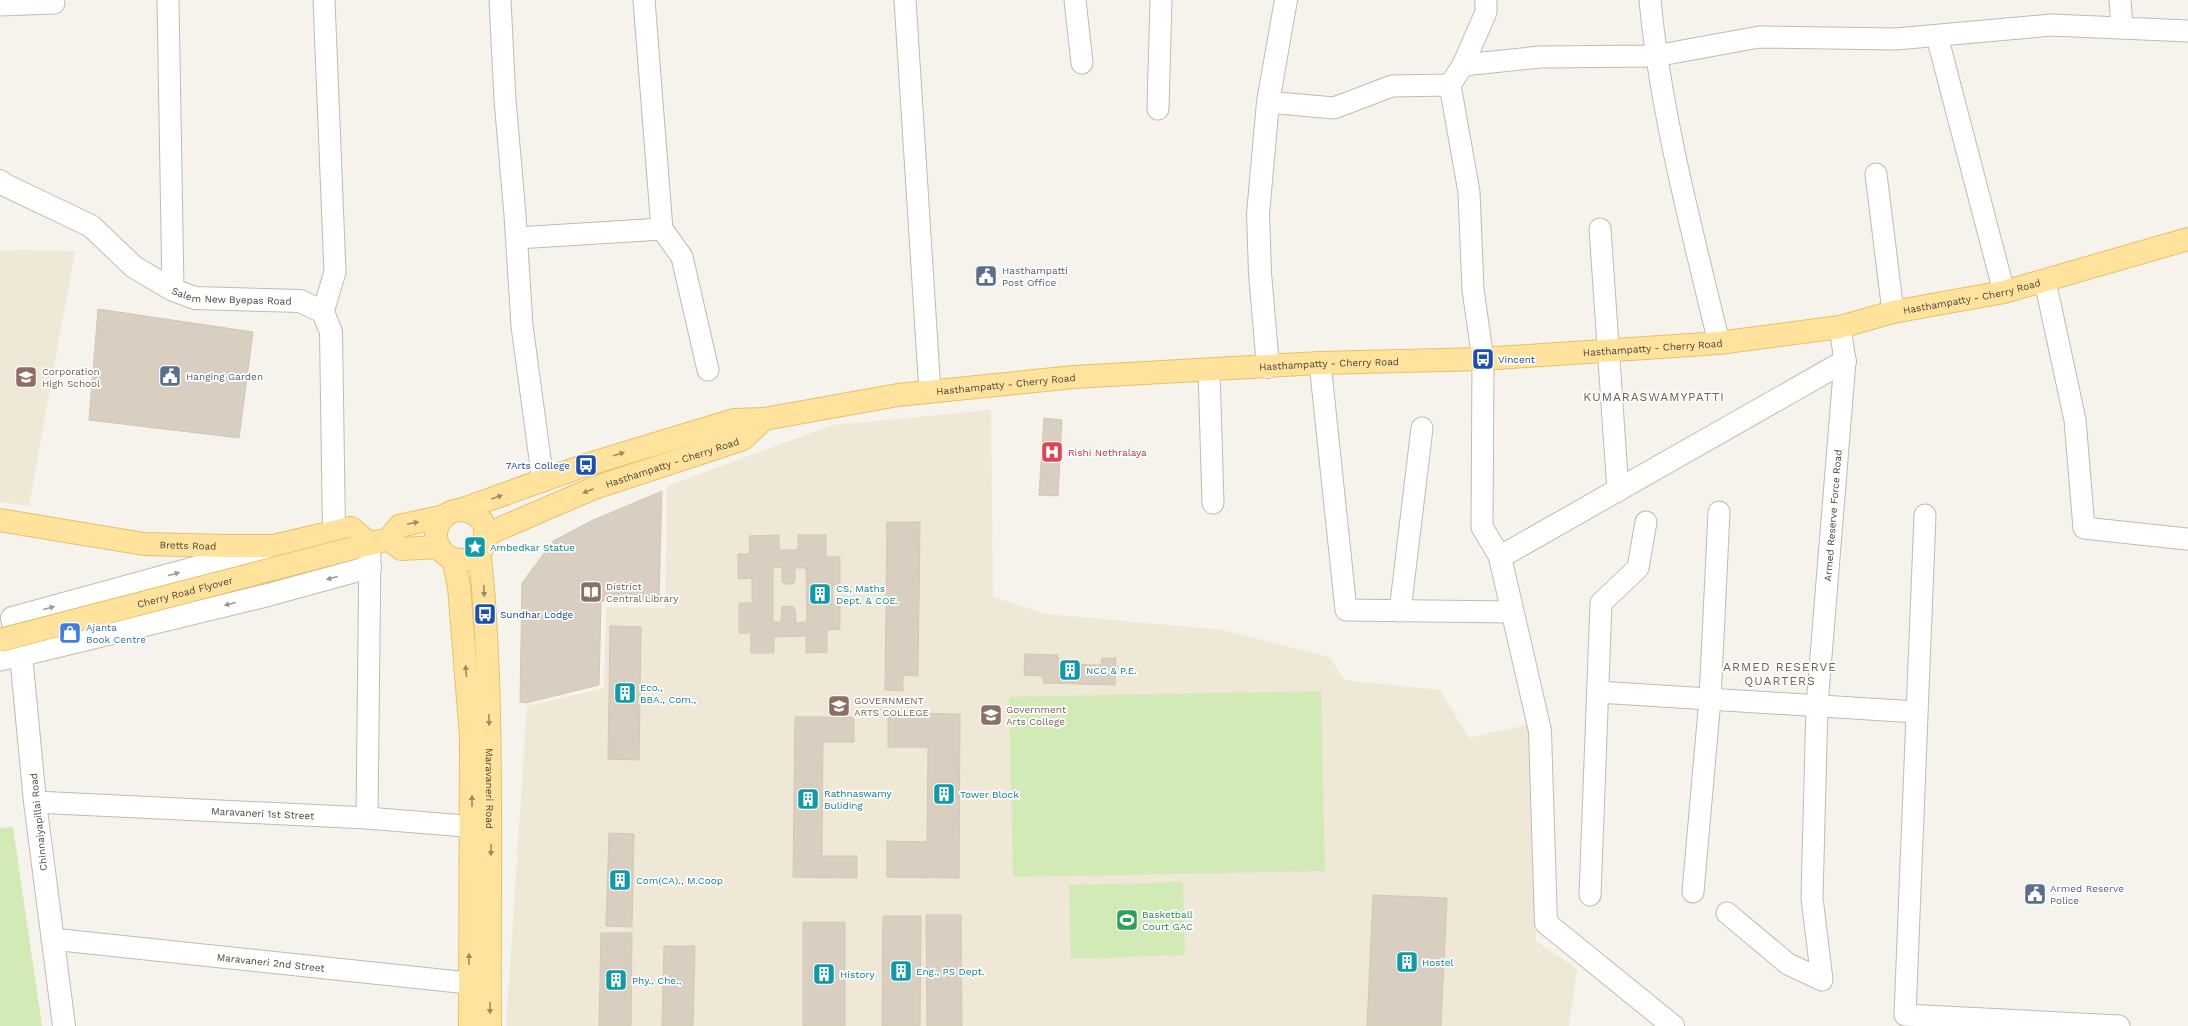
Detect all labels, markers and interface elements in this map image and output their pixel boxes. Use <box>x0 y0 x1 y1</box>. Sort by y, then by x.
public building icon: Hasthampatti Post Office <box>973 263 999 289</box>
place label: Hasthampatti Post Office <box>1002 265 1068 288</box>
street label: Hasthampatty - Cherry Road <box>1902 277 2042 316</box>
street label: Salem New Byepas Road <box>170 285 292 307</box>
street label: Hasthampatty - Cherry Road <box>1582 338 1723 358</box>
bus stop icon: Vincent <box>1470 346 1496 372</box>
place label: Vincent <box>1498 354 1536 365</box>
street label: Hasthampatty - Cherry Road <box>1259 356 1399 372</box>
public building icon: Hanging Garden <box>157 363 183 389</box>
school or university icon: Corporation High School <box>13 364 39 390</box>
place label: Corporation High School <box>42 366 100 389</box>
place label: Hanging Garden <box>186 371 263 382</box>
street label: Hasthampatty - Cherry Road <box>936 372 1076 397</box>
district label: KUMARASWAMYPATTI <box>1583 390 1725 404</box>
street label: Hasthampatty - Cherry Road <box>604 436 741 490</box>
hospital icon: Rishi Nethralaya <box>1039 439 1065 465</box>
place label: Rishi Nethralaya <box>1068 447 1147 458</box>
street label: Armed Reserve Force Road <box>1822 449 1844 582</box>
one-way arrow <box>614 451 626 457</box>
bus stop icon: 7Arts College <box>573 452 599 478</box>
place label: 7Arts College <box>506 460 570 471</box>
one-way arrow <box>581 488 593 494</box>
one-way arrow <box>491 494 503 500</box>
one-way arrow <box>407 519 419 525</box>
place icon: Ambedkar Statue <box>462 534 488 560</box>
street label: Bretts Road <box>159 539 217 552</box>
place label: Ambedkar Statue <box>490 542 575 553</box>
one-way arrow <box>168 570 181 576</box>
street label: Cherry Road Flyover <box>136 575 234 610</box>
one-way arrow <box>326 575 339 581</box>
library icon: District Central Library <box>578 579 604 605</box>
place label: District Central Library <box>606 581 679 604</box>
building icon: CS, Maths Dept. & COE. <box>807 581 833 607</box>
place label: CS, Maths Dept. & COE. <box>836 583 898 606</box>
one-way arrow <box>480 585 487 597</box>
bus stop icon: Sundhar Lodge <box>472 601 498 627</box>
one-way arrow <box>224 602 236 608</box>
one-way arrow <box>43 605 55 611</box>
place label: Sundhar Lodge <box>500 609 574 620</box>
shop icon: Ajanta Book Centre <box>57 620 83 646</box>
place label: Ajanta Book Centre <box>86 622 146 645</box>
building icon: NCC & P.E. <box>1057 657 1083 683</box>
district label: ARMED RESERVE QUARTERS <box>1723 660 1837 688</box>
one-way arrow <box>463 665 469 677</box>
place label: NCC & P.E. <box>1086 665 1137 676</box>
building icon: Eco., BBA., Com., <box>612 680 638 706</box>
place label: Eco., BBA., Com., <box>640 682 696 705</box>
school or university icon: GOVERNMENT ARTS COLLEGE <box>826 693 852 719</box>
place label: GOVERNMENT ARTS COLLEGE <box>854 695 929 718</box>
school or university icon: Government Arts College <box>978 702 1004 728</box>
place label: Government Arts College <box>1006 704 1067 727</box>
one-way arrow <box>486 714 492 727</box>
street label: Maravaneri Road <box>484 748 495 829</box>
street label: Chinnaiyapillai Road <box>28 772 49 871</box>
building icon: Tower Block <box>931 781 957 807</box>
building icon: Rathnaswamy Buliding <box>795 786 821 812</box>
place label: Rathnaswamy Buliding <box>824 788 893 811</box>
place label: Tower Block <box>960 789 1019 800</box>
one-way arrow <box>469 794 475 807</box>
street label: Maravaneri 1st Street <box>211 805 315 821</box>
one-way arrow <box>488 844 494 857</box>
building icon: Com(CA)., M.Coop <box>607 867 633 893</box>
place label: Com(CA)., M.Coop <box>636 875 723 886</box>
public building icon: Armed Reserve Police <box>2022 881 2048 907</box>
place label: Armed Reserve Police <box>2050 883 2124 906</box>
sports icon: Basketball Court GAC <box>1114 907 1140 933</box>
place label: Basketball Court GAC <box>1142 909 1193 932</box>
building icon: Hostel <box>1394 949 1420 975</box>
street label: Maravaneri 2nd Street <box>216 951 326 974</box>
one-way arrow <box>466 953 473 965</box>
place label: Hostel <box>1422 957 1454 968</box>
building icon: Eng., PS Dept. <box>888 958 914 984</box>
building icon: History <box>811 961 837 987</box>
place label: Eng., PS Dept. <box>916 966 985 977</box>
building icon: Phy., Che., <box>603 967 629 993</box>
place label: History <box>840 969 876 980</box>
place label: Phy., Che., <box>632 975 682 986</box>
one-way arrow <box>487 1002 493 1015</box>

